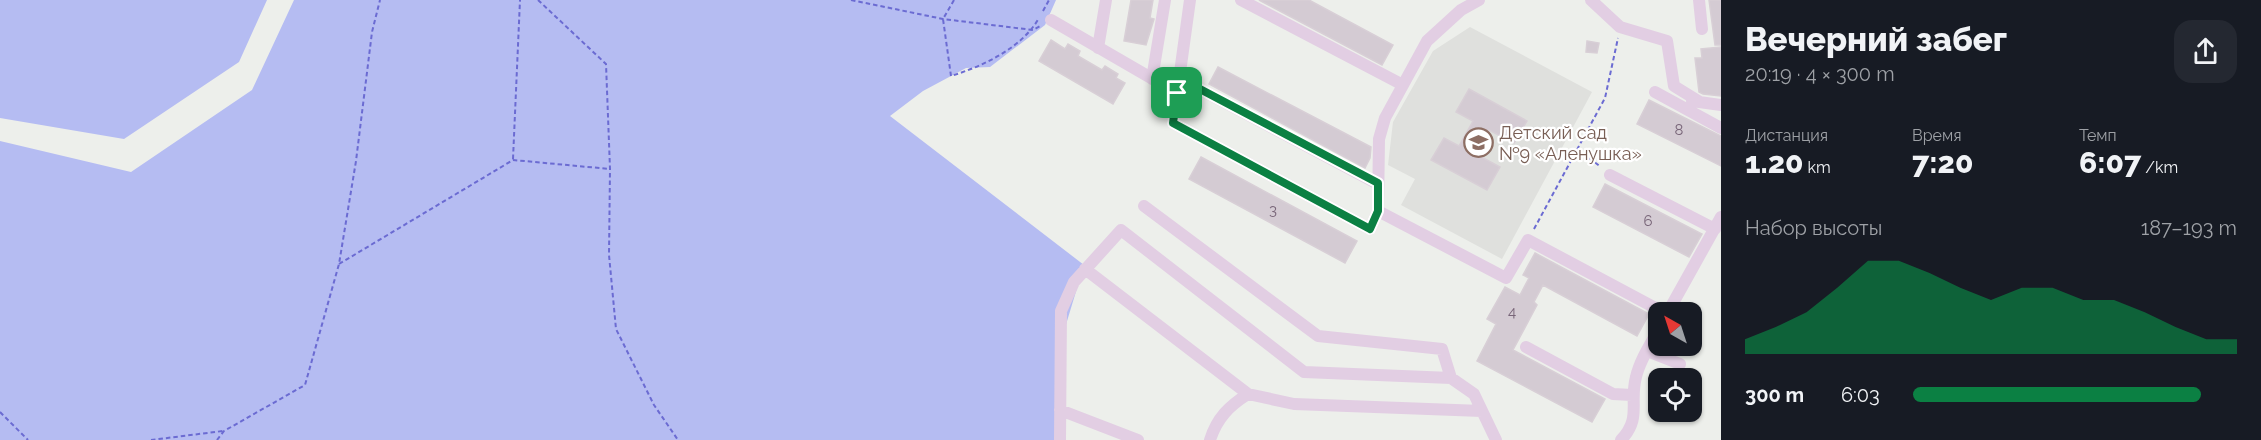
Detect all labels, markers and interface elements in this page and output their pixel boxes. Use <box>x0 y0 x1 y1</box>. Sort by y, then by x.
text: Вечерний забег <box>1745 20 2007 59</box>
button: share <box>2174 20 2237 83</box>
text: 20:19 · 4 × 300 m <box>1745 62 1895 86</box>
pin <box>1151 67 1202 118</box>
icon: arrive <box>1160 76 1193 109</box>
house number: 8 <box>1675 121 1684 139</box>
place label: Детский сад №9 «Аленушка» <box>1499 122 1642 164</box>
text: Дистанция <box>1745 126 1828 145</box>
text: Время <box>1912 126 1961 145</box>
text: Темп <box>2079 126 2117 145</box>
school or university icon: Детский сад №9 «Аленушка» <box>1462 127 1494 159</box>
text: 1.20 <box>1745 145 1804 180</box>
text: 7:20 <box>1912 145 1973 180</box>
text: 6:07 <box>2079 145 2141 180</box>
text: km <box>1804 158 1831 177</box>
text: /km <box>2141 158 2178 177</box>
house number: 3 <box>1269 201 1277 219</box>
house number: 6 <box>1643 212 1653 230</box>
text: Набор высоты <box>1745 216 1882 240</box>
text: 187–193 m <box>2141 216 2237 240</box>
north arrow <box>1648 302 1702 356</box>
map controls <box>1648 302 1702 422</box>
house number: 4 <box>1508 303 1516 321</box>
button: locate <box>1648 368 1702 422</box>
text: 300 m <box>1745 383 1804 407</box>
text: 6:03 <box>1841 383 1880 407</box>

